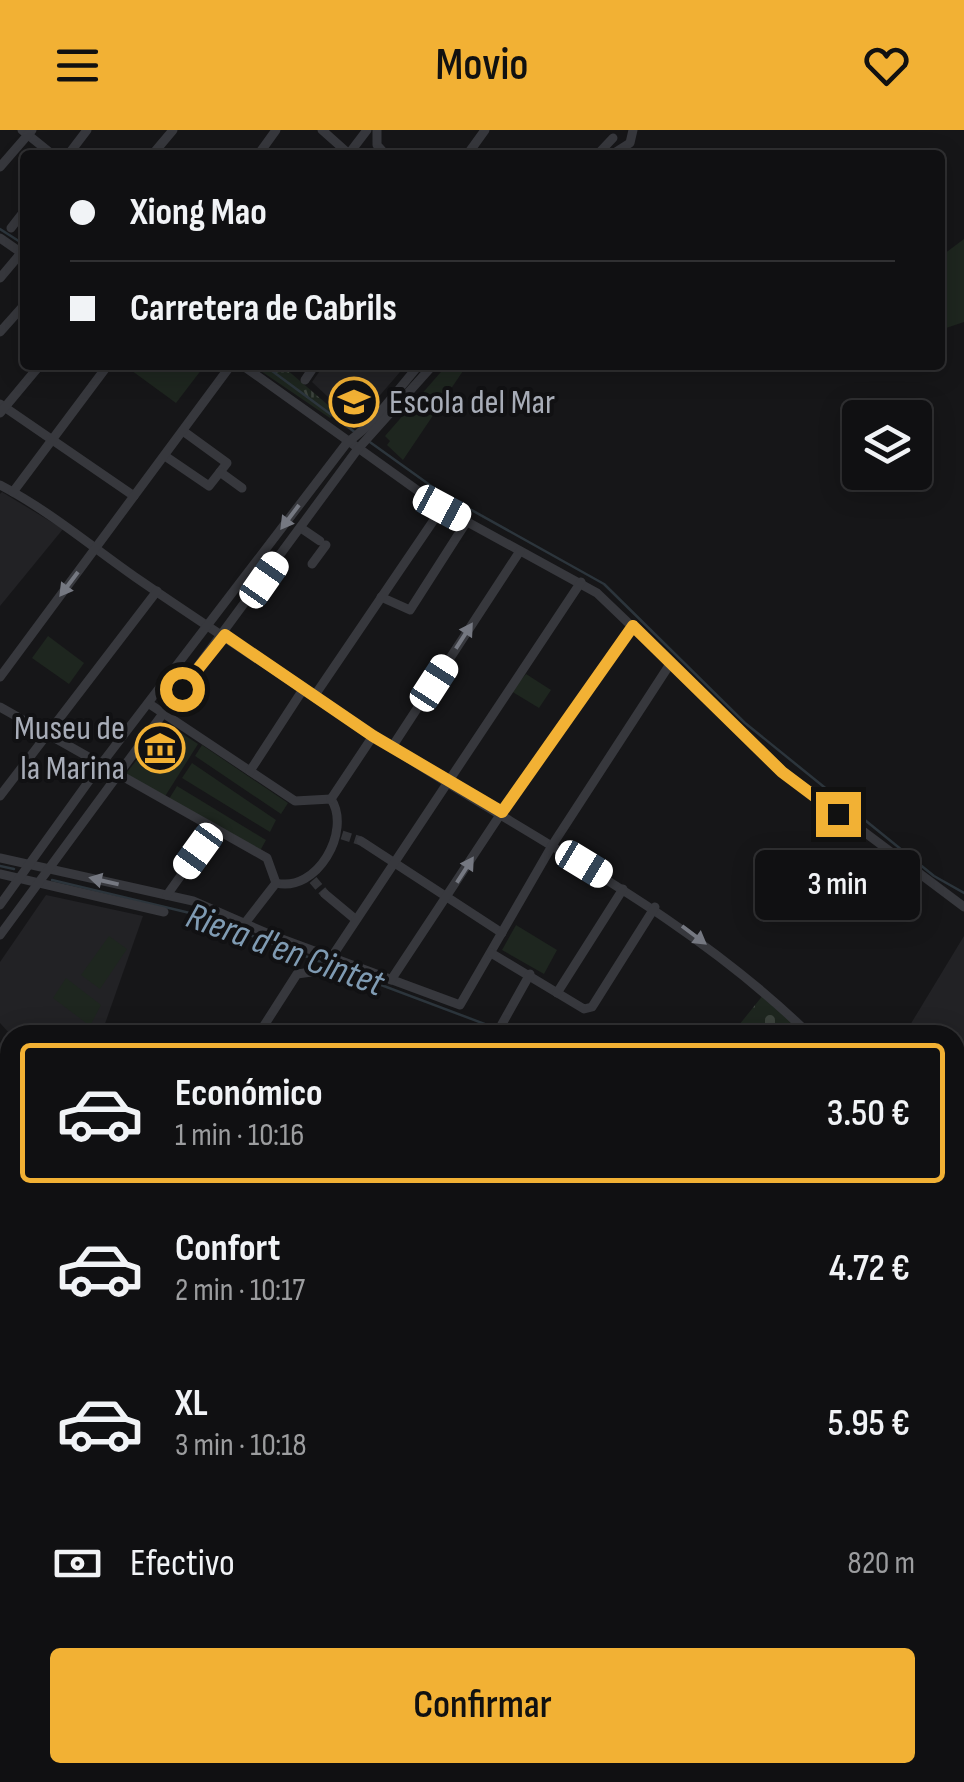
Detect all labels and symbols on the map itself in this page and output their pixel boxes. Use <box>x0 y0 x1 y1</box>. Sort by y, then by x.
school or university icon: Escola del Mar <box>328 376 380 428</box>
place label: Escola del Mar <box>389 381 555 424</box>
car <box>408 481 476 535</box>
one-way arrow <box>280 504 301 530</box>
car <box>235 547 293 613</box>
one-way arrow <box>60 571 80 597</box>
one-way arrow <box>454 622 472 650</box>
car <box>405 650 463 716</box>
route start <box>160 667 205 712</box>
place label: Museu de la Marina <box>14 707 125 790</box>
museum icon: Museu de la Marina <box>134 722 186 774</box>
route end <box>816 792 861 837</box>
car <box>168 818 228 884</box>
car <box>551 836 617 892</box>
callout: 3 min <box>756 849 920 919</box>
one-way arrow <box>455 856 473 883</box>
one-way arrow <box>88 873 119 888</box>
water label: Riera d'en Cintet <box>180 893 391 1007</box>
one-way arrow <box>681 925 707 945</box>

